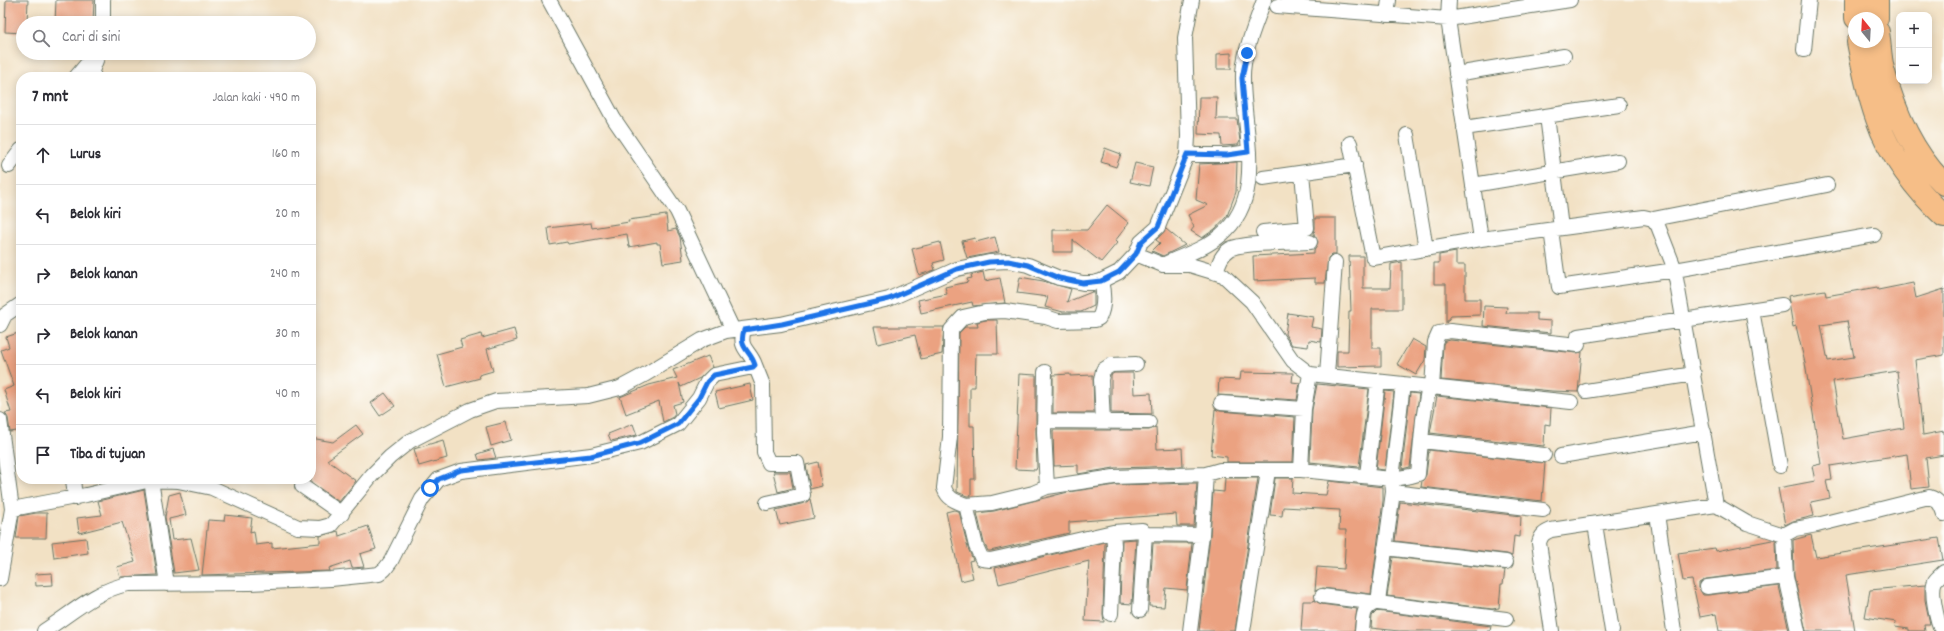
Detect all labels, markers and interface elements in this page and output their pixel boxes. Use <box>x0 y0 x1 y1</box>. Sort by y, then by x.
north arrow <box>1848 12 1884 48</box>
map controls <box>1896 12 1932 84</box>
button: + <box>1896 12 1932 48</box>
search box <box>16 16 316 60</box>
icon: search <box>30 27 52 49</box>
text: Cari di sini <box>62 27 120 49</box>
route end <box>1238 44 1256 62</box>
button: − <box>1896 48 1932 84</box>
text: 7 mnt <box>32 86 68 110</box>
text: Jalan kaki · 490 m <box>213 89 300 108</box>
icon: ahead <box>32 144 54 166</box>
text: Lurus <box>70 144 101 166</box>
text: 160 m <box>272 145 300 164</box>
icon: left <box>32 204 54 226</box>
text: Belok kiri <box>70 204 121 226</box>
text: 20 m <box>275 205 300 224</box>
icon: right <box>32 264 54 286</box>
text: Belok kanan <box>70 264 138 286</box>
text: 240 m <box>270 265 300 284</box>
icon: right <box>32 324 54 346</box>
text: Belok kanan <box>70 324 138 346</box>
text: 30 m <box>275 325 300 344</box>
icon: left <box>32 384 54 406</box>
text: Belok kiri <box>70 384 121 406</box>
text: 40 m <box>276 385 300 404</box>
icon: arrive <box>32 444 54 466</box>
text: Tiba di tujuan <box>70 444 145 466</box>
route start <box>421 479 439 497</box>

